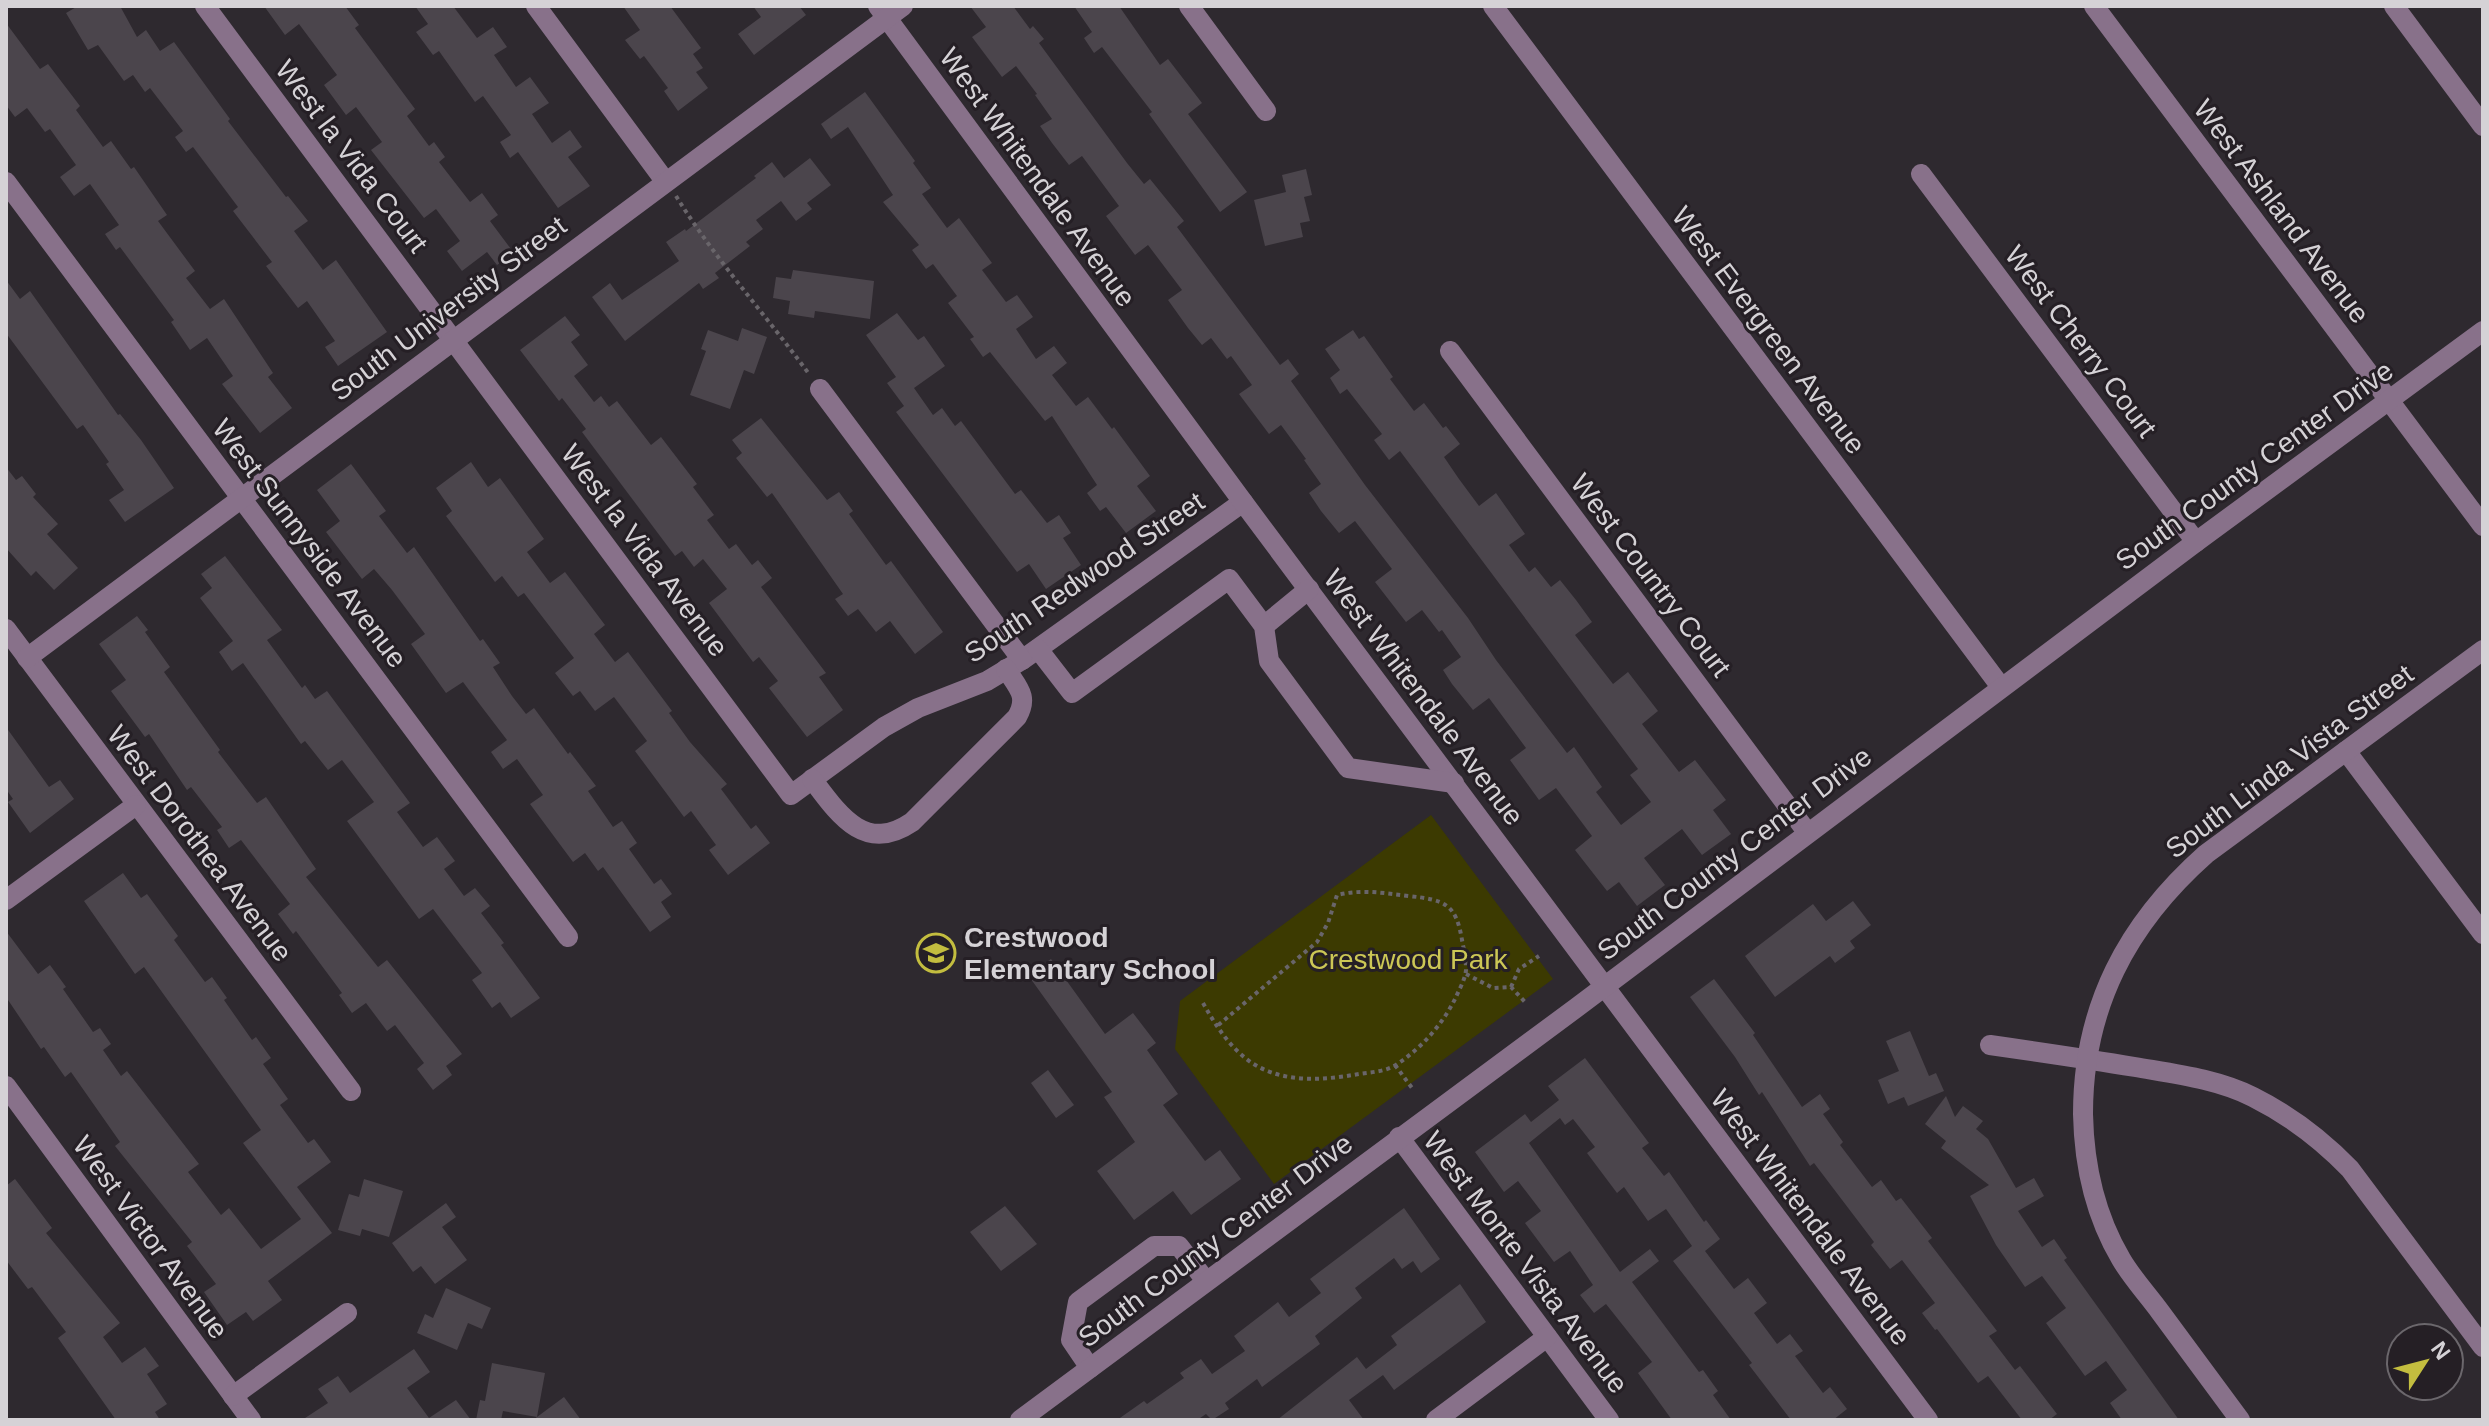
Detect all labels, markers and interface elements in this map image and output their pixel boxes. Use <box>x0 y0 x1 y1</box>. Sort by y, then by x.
street label: West Whitendale Avenue <box>933 42 1142 313</box>
street label: West la Vida Court <box>269 54 434 259</box>
street label: West Ashland Avenue <box>2188 94 2376 329</box>
street label: West Evergreen Avenue <box>1666 201 1872 460</box>
street label: South University Street <box>325 210 572 407</box>
street label: West Cherry Court <box>1999 240 2163 443</box>
street label: South County Center Drive <box>2110 355 2399 576</box>
street label: West Sunnyside Avenue <box>206 413 413 673</box>
street label: West la Vida Avenue <box>555 438 734 662</box>
street label: West Country Court <box>1564 468 1737 683</box>
street label: South Redwood Street <box>959 486 1210 669</box>
street label: West Whitendale Avenue <box>1317 563 1530 831</box>
street label: South Linda Vista Street <box>2160 658 2419 864</box>
street label: West Dorothea Avenue <box>101 719 298 967</box>
street label: South County Center Drive <box>1591 740 1877 966</box>
place label: Crestwood Elementary School <box>964 922 1216 985</box>
school or university icon: Crestwood Elementary School <box>915 932 957 974</box>
park label: Crestwood Park <box>1308 944 1509 975</box>
street label: West Whitendale Avenue <box>1704 1083 1917 1351</box>
street label: West Monte Vista Avenue <box>1417 1126 1634 1399</box>
street label: South County Center Drive <box>1072 1127 1358 1353</box>
street label: West Victor Avenue <box>67 1130 234 1345</box>
north arrow <box>2385 1322 2465 1402</box>
text: N <box>2426 1337 2456 1364</box>

